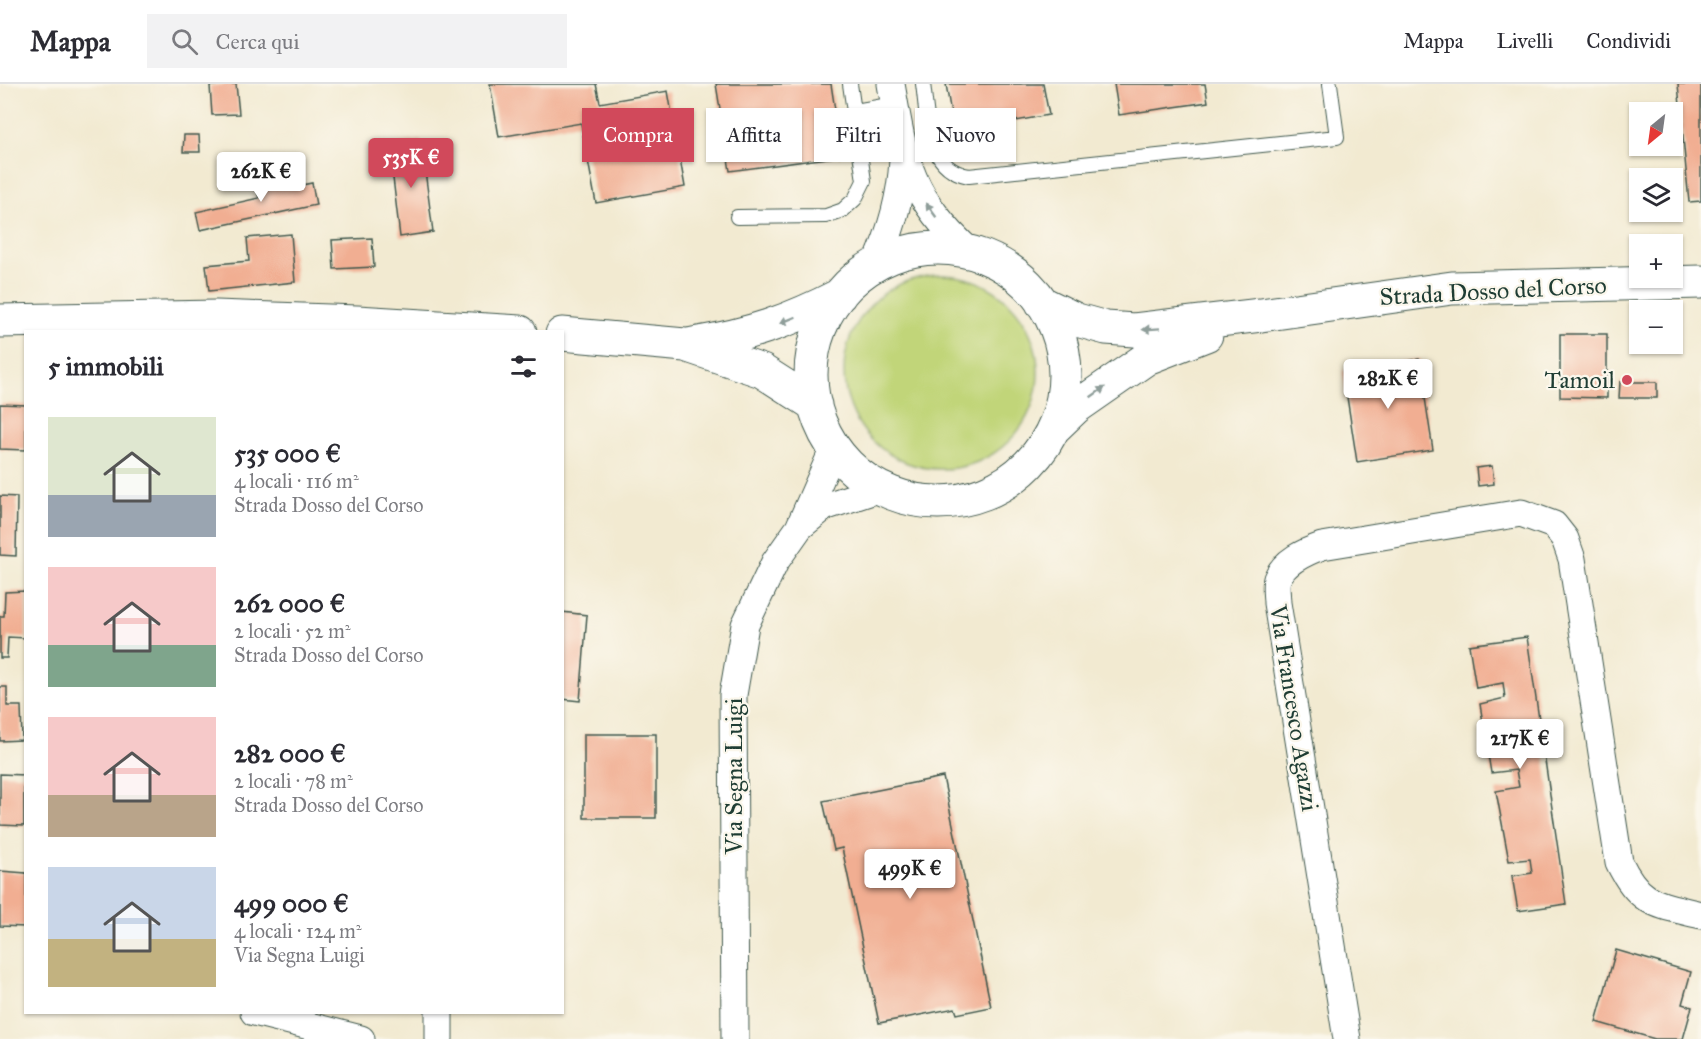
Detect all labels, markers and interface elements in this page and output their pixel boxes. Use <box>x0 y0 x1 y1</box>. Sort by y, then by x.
search box <box>147 14 567 68</box>
text: Mappa <box>30 24 111 59</box>
icon: search <box>168 25 201 58</box>
text: Cerca qui <box>216 28 299 55</box>
text: Mappa <box>1403 28 1464 54</box>
text: Livelli <box>1497 28 1553 54</box>
text: Condividi <box>1586 28 1671 54</box>
north arrow <box>1629 102 1683 156</box>
map controls <box>1629 102 1683 354</box>
chip: Compra <box>582 108 694 162</box>
chip: Affitta <box>706 108 802 162</box>
chip: Filtri <box>814 108 903 162</box>
chip: Nuovo <box>915 108 1016 162</box>
pin: 535K € <box>362 138 460 189</box>
text: 535K € <box>382 145 440 169</box>
pin: 262K € <box>212 152 310 203</box>
text: 262K € <box>231 159 291 183</box>
button: layers <box>1629 168 1683 222</box>
one-way arrow <box>925 203 937 219</box>
button: + <box>1629 234 1683 288</box>
street label: Strada Dosso del Corso <box>1379 270 1607 312</box>
button: − <box>1629 300 1683 354</box>
one-way arrow <box>778 315 796 325</box>
one-way arrow <box>1141 324 1160 333</box>
text: 5 immobili <box>48 350 164 382</box>
icon: filters <box>507 350 540 383</box>
pin: 282K € <box>1339 359 1437 410</box>
place label: Tamoil <box>1544 365 1615 395</box>
text: 282K € <box>1358 366 1419 390</box>
marker: Tamoil <box>1620 373 1634 387</box>
one-way arrow <box>1090 386 1106 398</box>
text: 535 000 € <box>234 437 341 469</box>
icon: home <box>96 441 168 513</box>
text: 4 locali · 116 m² <box>234 469 359 493</box>
text: Strada Dosso del Corso <box>234 493 423 517</box>
text: 262 000 € <box>234 587 345 619</box>
icon: home <box>96 591 168 663</box>
street label: Via Francesco Agazzi <box>1263 602 1325 814</box>
text: 2 locali · 52 m² <box>234 619 351 643</box>
text: Strada Dosso del Corso <box>234 643 423 667</box>
street label: Via Segna Luigi <box>719 697 749 855</box>
pin: 217K € <box>1471 719 1569 770</box>
text: 217K € <box>1490 726 1550 750</box>
text: 282 000 € <box>234 737 346 769</box>
icon: home <box>96 741 168 813</box>
text: 2 locali · 78 m² <box>234 769 353 793</box>
text: Strada Dosso del Corso <box>234 793 423 817</box>
pin: 499K € <box>861 849 959 900</box>
text: 499K € <box>878 856 942 880</box>
text: 499 000 € <box>234 887 349 919</box>
icon: home <box>96 891 168 963</box>
text: 4 locali · 124 m² <box>234 919 362 943</box>
text: Via Segna Luigi <box>234 943 365 967</box>

